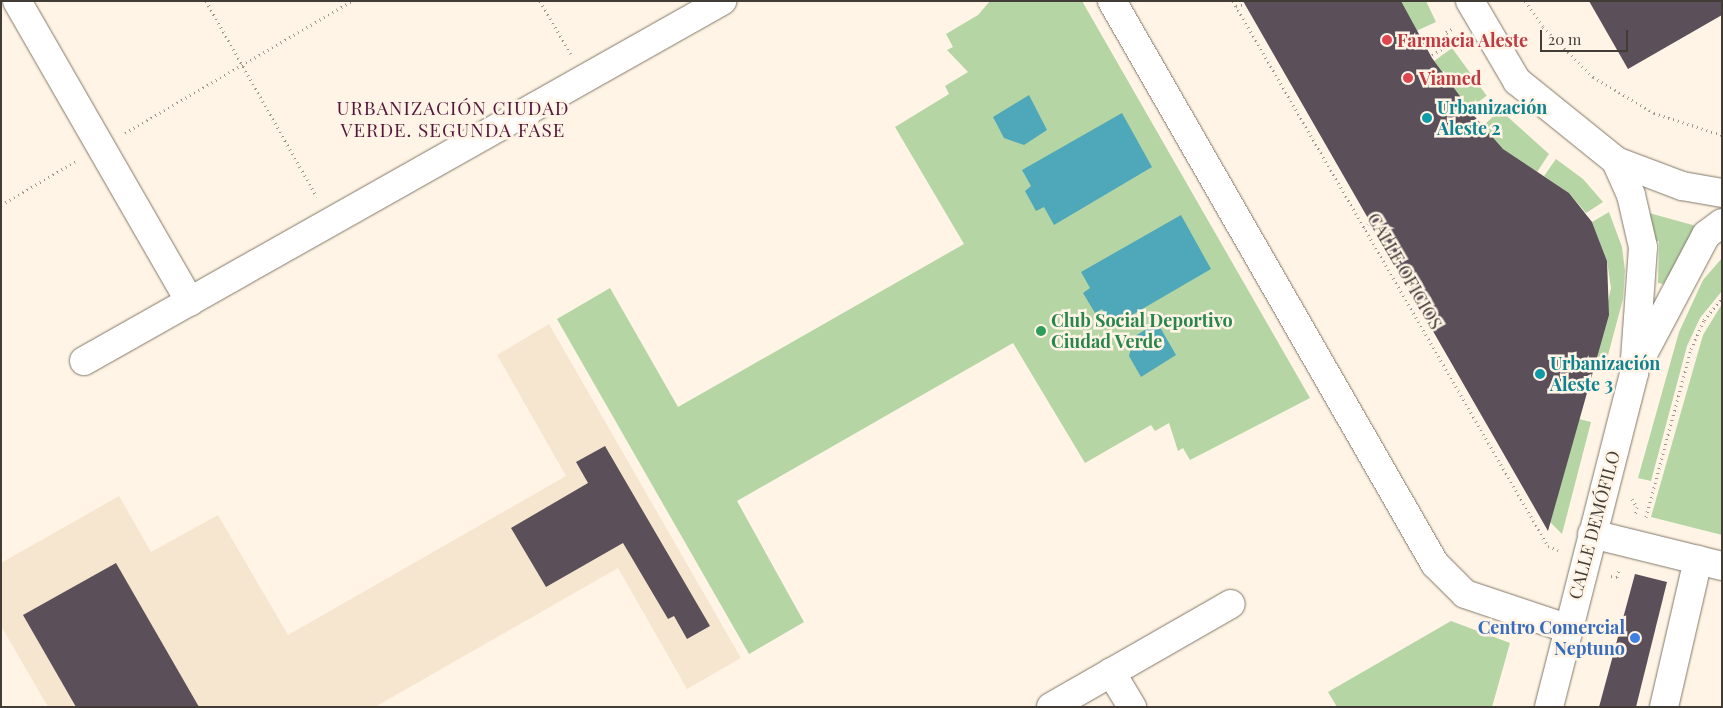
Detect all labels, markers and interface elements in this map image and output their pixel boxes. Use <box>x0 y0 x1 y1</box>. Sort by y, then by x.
scale bar <box>1543 20 1630 52</box>
place label: Farmacia Aleste <box>1397 29 1529 51</box>
text: 20 m <box>1548 29 1581 49</box>
marker: Farmacia Aleste <box>1381 34 1393 46</box>
place label: Viamed <box>1419 67 1482 89</box>
marker: Viamed <box>1401 71 1415 85</box>
district label: URBANIZACIÓN CIUDAD VERDE. SEGUNDA FASE <box>334 97 572 141</box>
place label: Urbanización Aleste 2 <box>1437 97 1547 140</box>
marker: Urbanización Aleste 2 <box>1421 112 1433 124</box>
street label: CALLE OFICIOS <box>1363 209 1447 333</box>
place label: Club Social Deportivo Ciudad Verde <box>1051 310 1233 352</box>
marker: Club Social Deportivo Ciudad Verde <box>1035 325 1047 337</box>
place label: Urbanización Aleste 3 <box>1550 353 1660 396</box>
marker: Urbanización Aleste 3 <box>1534 368 1546 380</box>
street label: CALLE DEMÓFILO <box>1564 448 1624 602</box>
place label: Centro Comercial Neptuno <box>1478 617 1625 660</box>
marker: Centro Comercial Neptuno <box>1629 632 1641 644</box>

